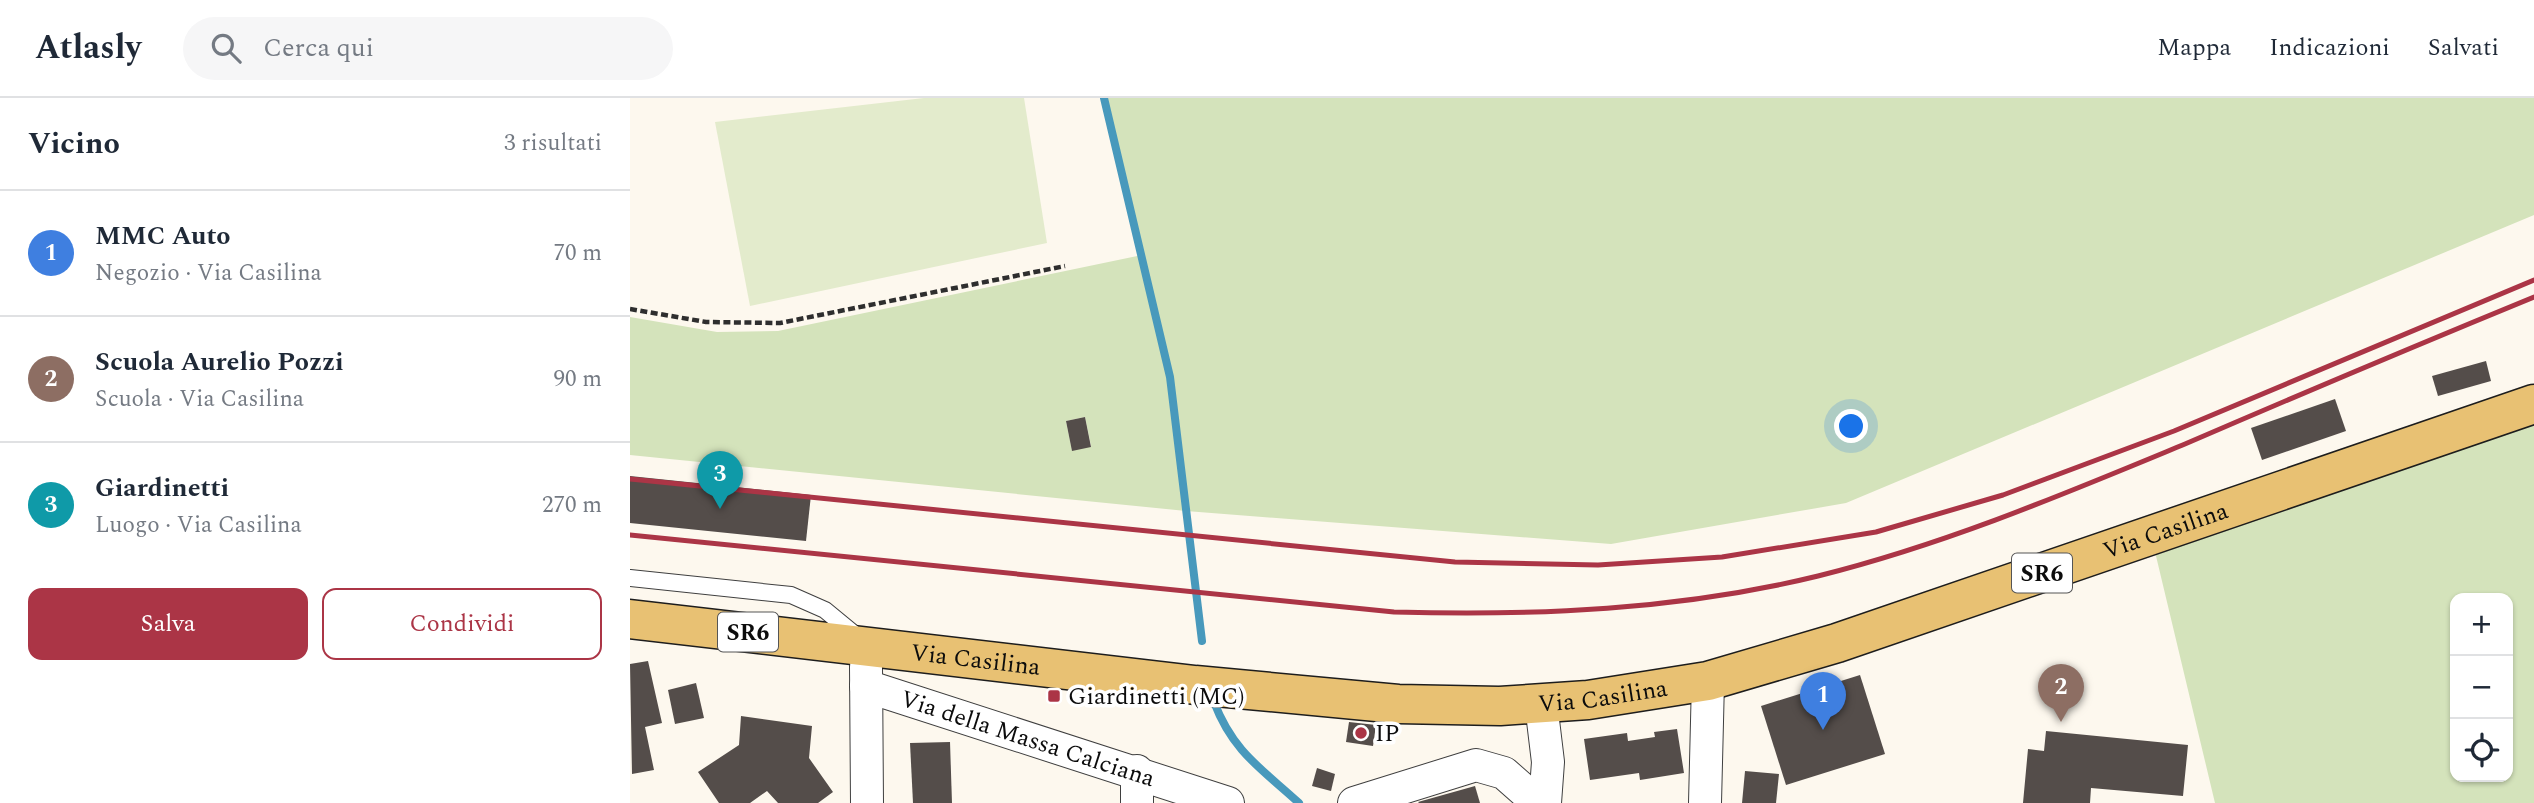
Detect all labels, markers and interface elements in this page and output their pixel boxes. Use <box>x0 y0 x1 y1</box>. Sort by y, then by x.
search box <box>183 17 673 80</box>
text: Atlasly <box>35 23 141 73</box>
text: Cerca qui <box>263 28 374 68</box>
icon: search <box>207 29 245 67</box>
text: Mappa <box>2157 30 2231 66</box>
text: Indicazioni <box>2269 30 2390 66</box>
text: Salvati <box>2428 30 2499 66</box>
text: Vicino <box>28 121 120 167</box>
text: 3 risultati <box>504 126 602 161</box>
text: MMC Auto <box>95 216 231 256</box>
text: 1 <box>45 236 57 271</box>
text: 70 m <box>553 236 602 271</box>
text: Negozio · Via Casilina <box>95 256 322 291</box>
text: Scuola Aurelio Pozzi <box>95 342 344 382</box>
text: 2 <box>45 362 57 397</box>
text: 90 m <box>553 362 602 397</box>
text: Scuola · Via Casilina <box>95 382 304 417</box>
your location <box>1834 409 1868 443</box>
pin: 3 <box>697 451 743 509</box>
text: Giardinetti <box>95 468 229 508</box>
text: 3 <box>45 488 57 523</box>
text: 270 m <box>542 488 602 523</box>
street label: Via Casilina <box>2098 493 2233 570</box>
text: Luogo · Via Casilina <box>95 508 302 543</box>
road number: SR6 <box>2012 554 2072 593</box>
button: Salva <box>28 588 308 660</box>
button: Condividi <box>322 588 602 660</box>
map controls <box>2450 593 2513 782</box>
button: + <box>2450 593 2513 656</box>
road number: SR6 <box>718 612 778 652</box>
street label: Via Casilina <box>909 635 1043 686</box>
button: − <box>2450 656 2513 719</box>
pin: 2 <box>2038 664 2084 722</box>
street label: Via Casilina <box>1537 671 1670 722</box>
pin: 1 <box>1800 672 1846 730</box>
place label: Giardinetti (MC) <box>1068 679 1245 715</box>
street label: Via della Massa Calciana <box>896 681 1160 797</box>
marker: Giardinetti (MC) <box>1046 688 1062 704</box>
place label: IP <box>1375 716 1400 752</box>
button: locate <box>2450 719 2513 782</box>
marker: IP <box>1353 725 1369 741</box>

